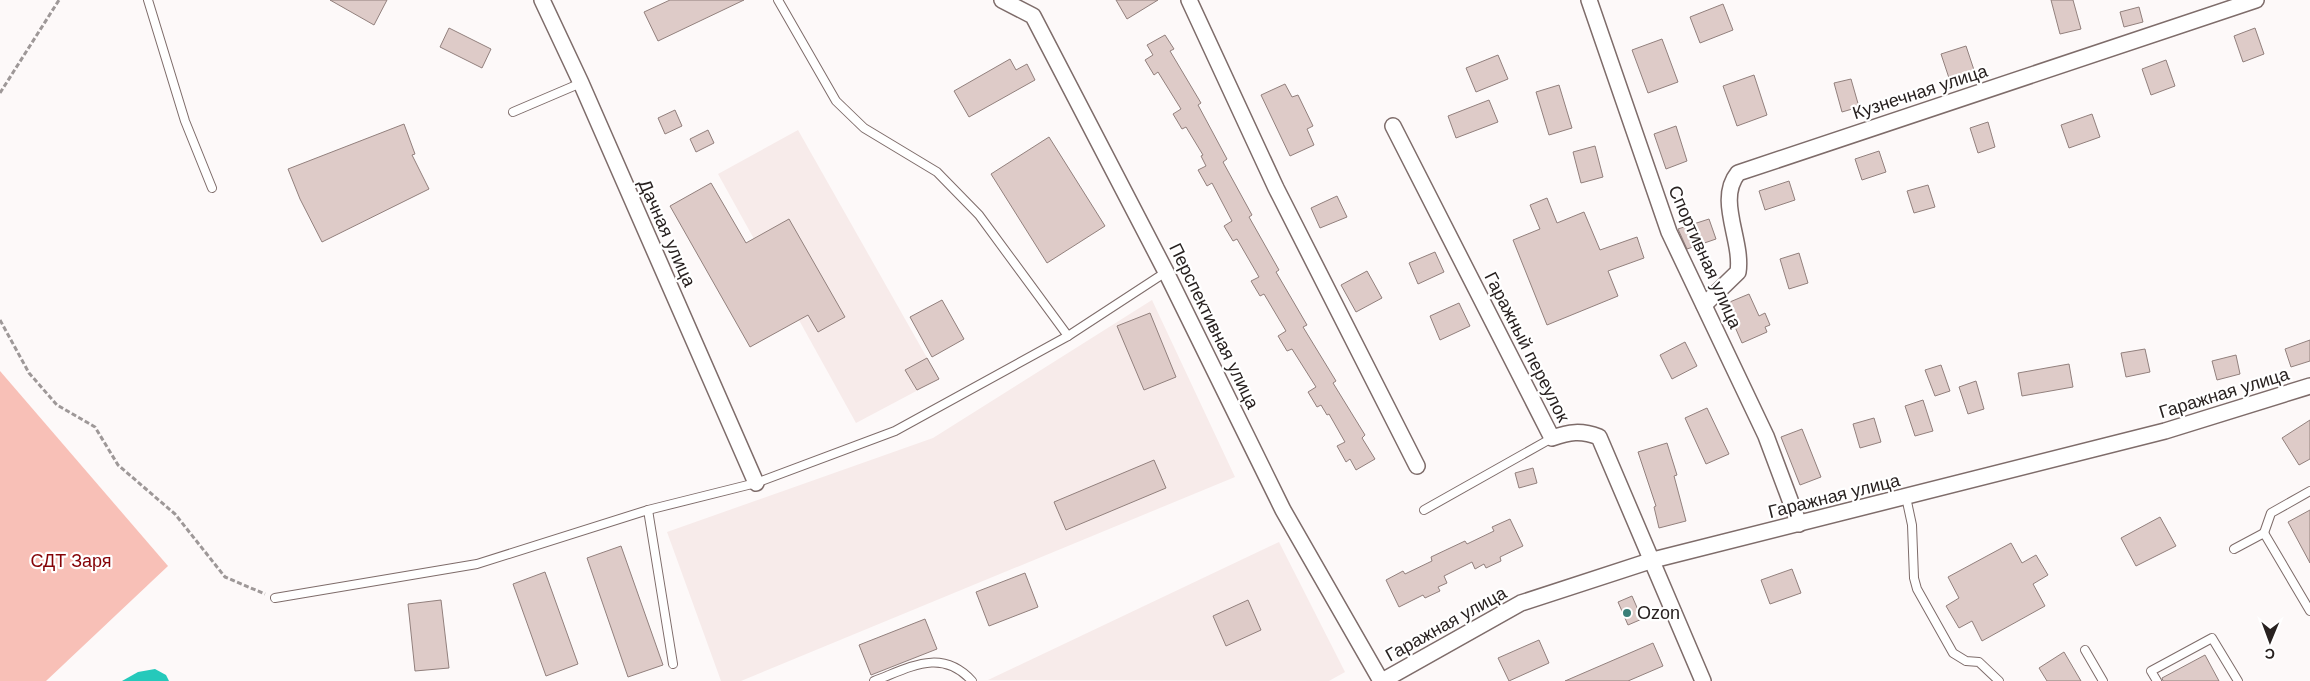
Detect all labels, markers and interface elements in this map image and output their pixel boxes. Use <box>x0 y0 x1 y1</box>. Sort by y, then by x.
street label: Кузнечная улица <box>1850 60 1991 123</box>
street label: Дачная улица <box>634 176 700 291</box>
street label: Спортивная улица <box>1664 182 1746 333</box>
street label: Перспективная улица <box>1165 240 1263 413</box>
street label: Гаражный переулок <box>1481 269 1574 425</box>
street label: Гаражная улица <box>2157 363 2292 422</box>
street label: Гаражная улица <box>1766 470 1903 522</box>
park label: СДТ Заря <box>30 551 112 571</box>
street label: Гаражная улица <box>1382 582 1511 665</box>
place label: Ozon <box>1637 603 1680 623</box>
marker: Ozon <box>1621 607 1633 619</box>
north arrow <box>2245 616 2295 666</box>
text: С <box>2265 646 2275 662</box>

